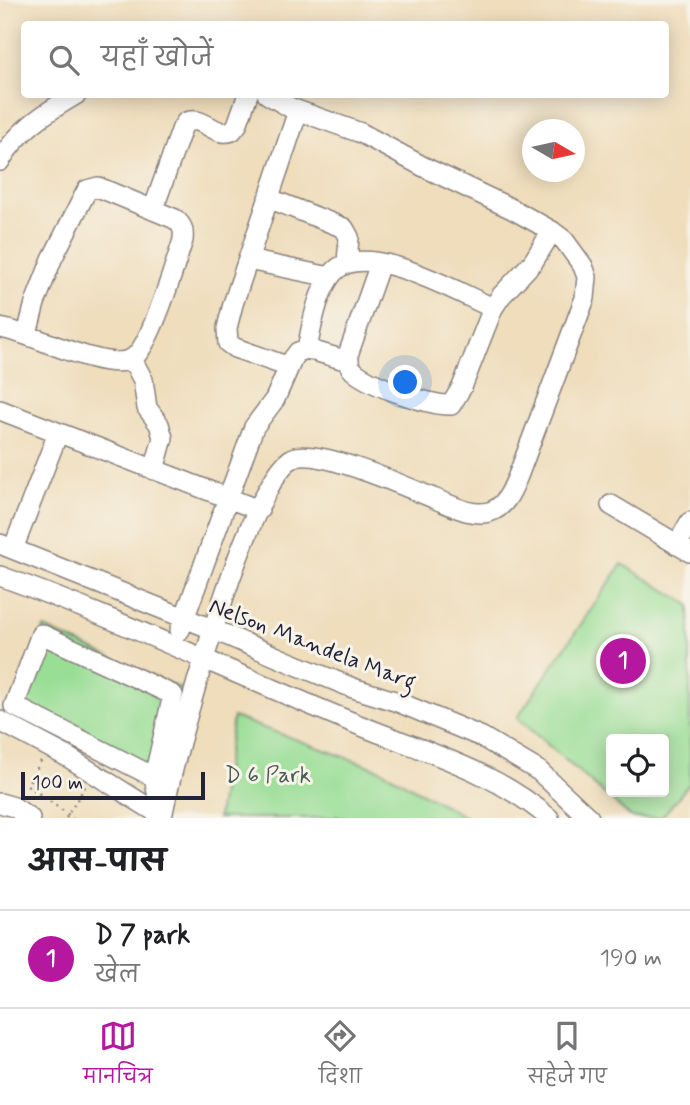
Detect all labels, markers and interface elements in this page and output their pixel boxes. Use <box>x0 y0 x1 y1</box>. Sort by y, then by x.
search box <box>21 21 669 98</box>
icon: search <box>45 41 83 79</box>
text: यहाँ खोजें <box>101 42 213 76</box>
north arrow <box>522 119 585 182</box>
your location <box>388 365 422 399</box>
street label: Nelson Mandela Marg <box>204 592 420 700</box>
pin: 1 <box>600 635 646 687</box>
map controls <box>606 734 669 797</box>
button: locate <box>606 734 669 797</box>
park label: D 6 Park <box>225 761 311 791</box>
scale bar <box>21 769 205 801</box>
text: 100 m <box>32 771 83 796</box>
text: आस-पास <box>28 843 166 882</box>
text: D 7 park <box>95 919 190 953</box>
text: 1 <box>46 944 56 974</box>
text: 190 m <box>600 944 662 974</box>
text: खेल <box>95 961 140 991</box>
tab: मानचित्र <box>83 1017 153 1097</box>
tab: दिशा <box>319 1017 362 1097</box>
tab: सहेजे गए <box>528 1017 607 1097</box>

